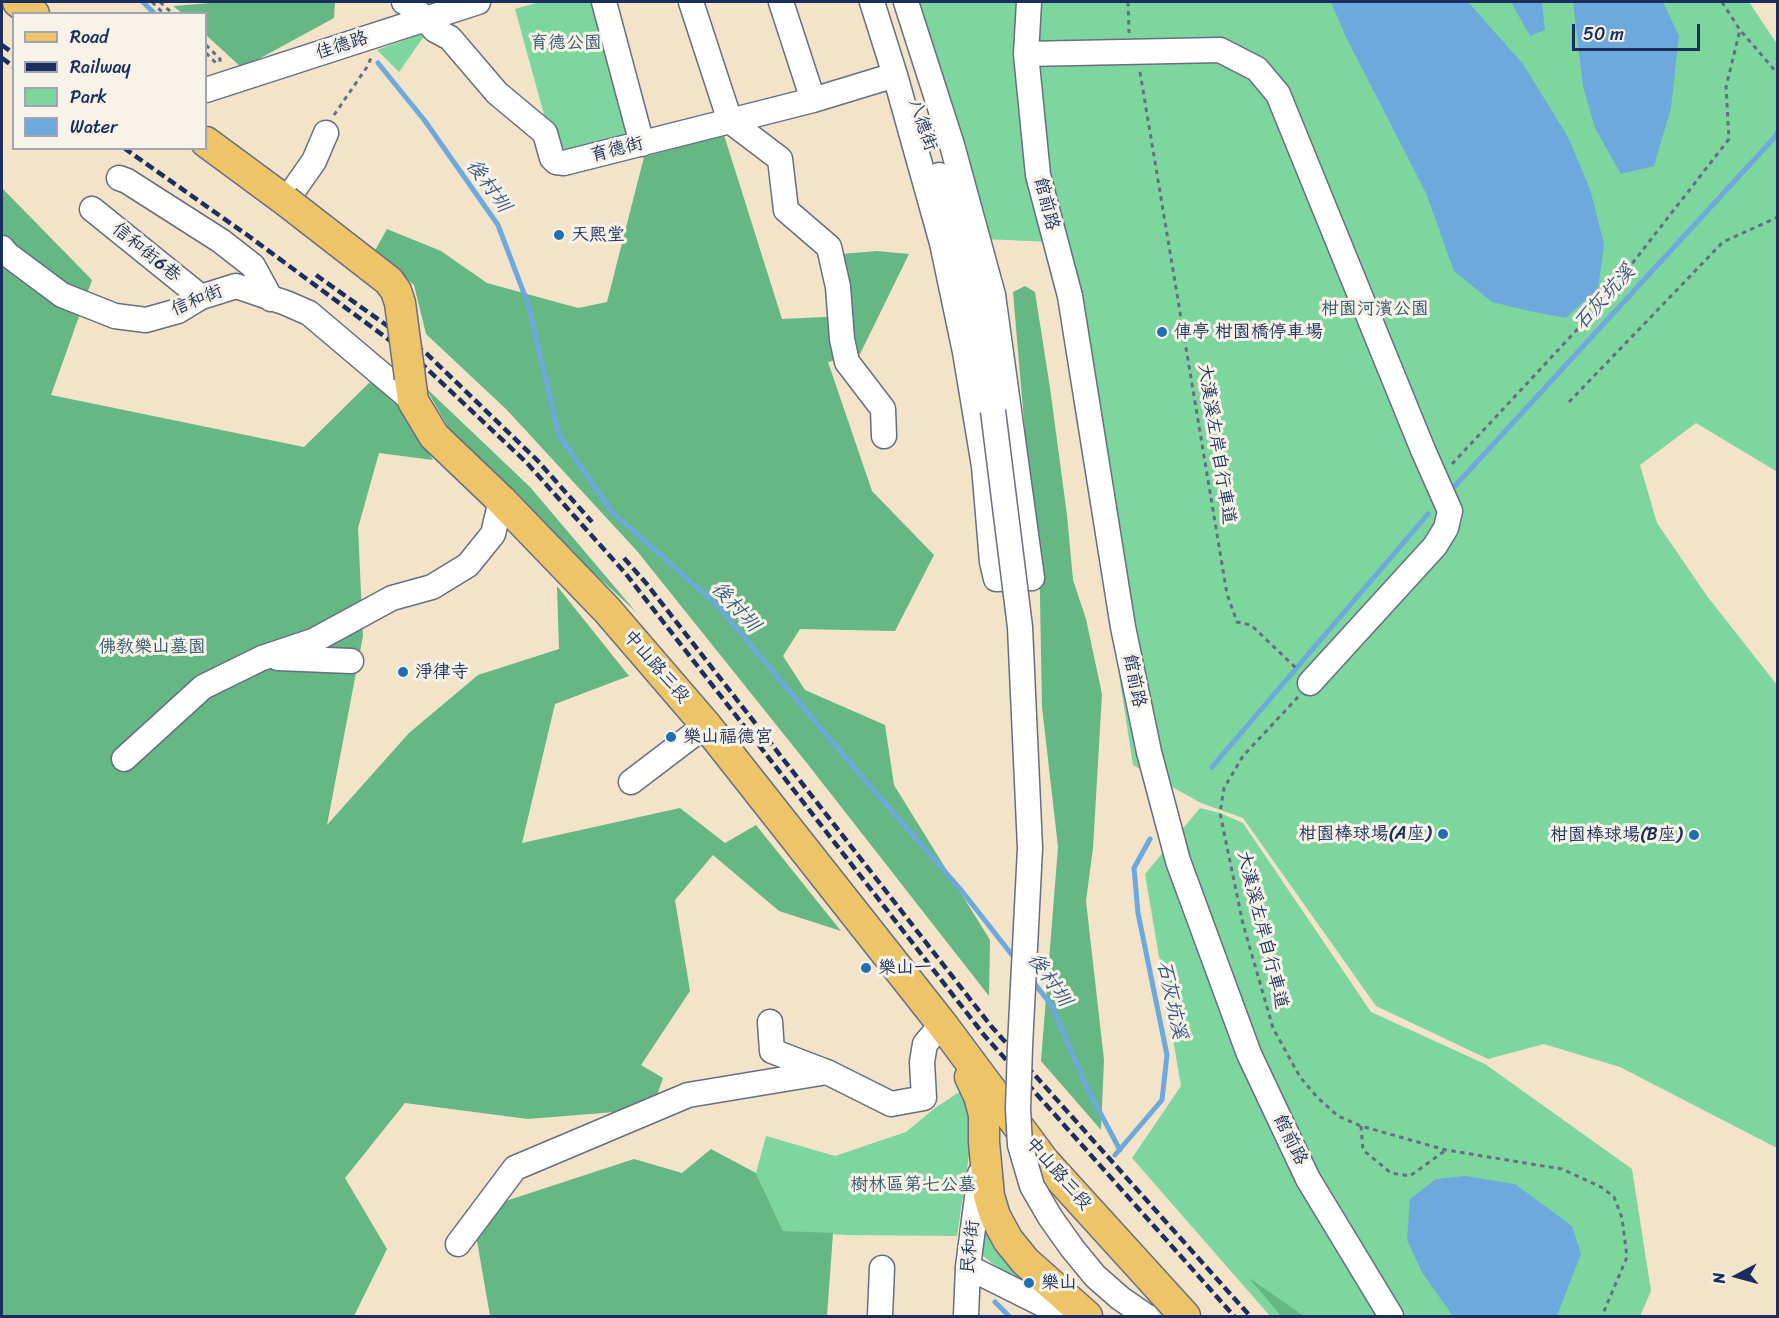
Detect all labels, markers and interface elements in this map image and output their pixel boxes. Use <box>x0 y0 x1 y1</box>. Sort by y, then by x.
legend <box>12 12 207 150</box>
scale bar <box>1575 12 1702 50</box>
text: 50 m <box>1583 18 1624 50</box>
text: Road <box>70 21 109 53</box>
street label: 佳德路 <box>313 27 371 65</box>
park label: 育德公園 <box>530 32 602 54</box>
text: Railway <box>70 51 131 83</box>
text: Park <box>70 81 107 113</box>
street label: 八德街 <box>903 96 941 154</box>
text: Water <box>70 111 117 143</box>
street label: 育德街 <box>588 133 646 167</box>
water label: 後村圳 <box>461 155 515 217</box>
street label: 館前路 <box>1029 175 1063 233</box>
street label: 信和街6巷 <box>107 219 185 287</box>
place label: 天熙堂 <box>571 224 625 246</box>
marker: 天熙堂 <box>552 228 566 242</box>
water label: 石灰坑溪 <box>1569 260 1641 336</box>
street label: 信和街 <box>168 281 226 321</box>
park label: 柑園河濱公園 <box>1321 298 1429 320</box>
place label: 俥亭 柑園橋停車場 <box>1174 321 1323 343</box>
marker: 俥亭 柑園橋停車場 <box>1155 325 1169 339</box>
street label: 大漢溪左岸自行車道 <box>1193 362 1239 526</box>
water label: 後村圳 <box>706 577 764 637</box>
street label: 中山路三段 <box>618 626 694 708</box>
park label: 佛教樂山墓園 <box>98 636 206 658</box>
street label: 館前路 <box>1118 652 1150 710</box>
place label: 淨律寺 <box>415 661 469 683</box>
marker: 淨律寺 <box>396 665 410 679</box>
place label: 樂山福德宮 <box>683 726 773 748</box>
marker: 樂山福德宮 <box>664 730 678 744</box>
place label: 柑園棒球場(A座) <box>1298 823 1431 845</box>
place label: 柑園棒球場(B座) <box>1550 824 1682 846</box>
marker: 柑園棒球場(A座) <box>1436 827 1450 841</box>
marker: 柑園棒球場(B座) <box>1687 828 1701 842</box>
street label: 大漢溪左岸自行車道 <box>1232 849 1292 1011</box>
water label: 後村圳 <box>1022 949 1076 1011</box>
place label: 樂山一 <box>878 957 932 979</box>
water label: 石灰坑溪 <box>1151 958 1191 1042</box>
marker: 樂山一 <box>859 961 873 975</box>
street label: 館前路 <box>1268 1111 1312 1169</box>
street label: 中山路三段 <box>1020 1133 1096 1215</box>
park label: 樹林區第七公墓 <box>850 1174 976 1196</box>
street label: 民和街 <box>957 1219 985 1275</box>
north arrow <box>1707 1246 1767 1306</box>
text: N <box>1704 1271 1734 1285</box>
place label: 樂山 <box>1041 1272 1077 1294</box>
marker: 樂山 <box>1022 1276 1036 1290</box>

